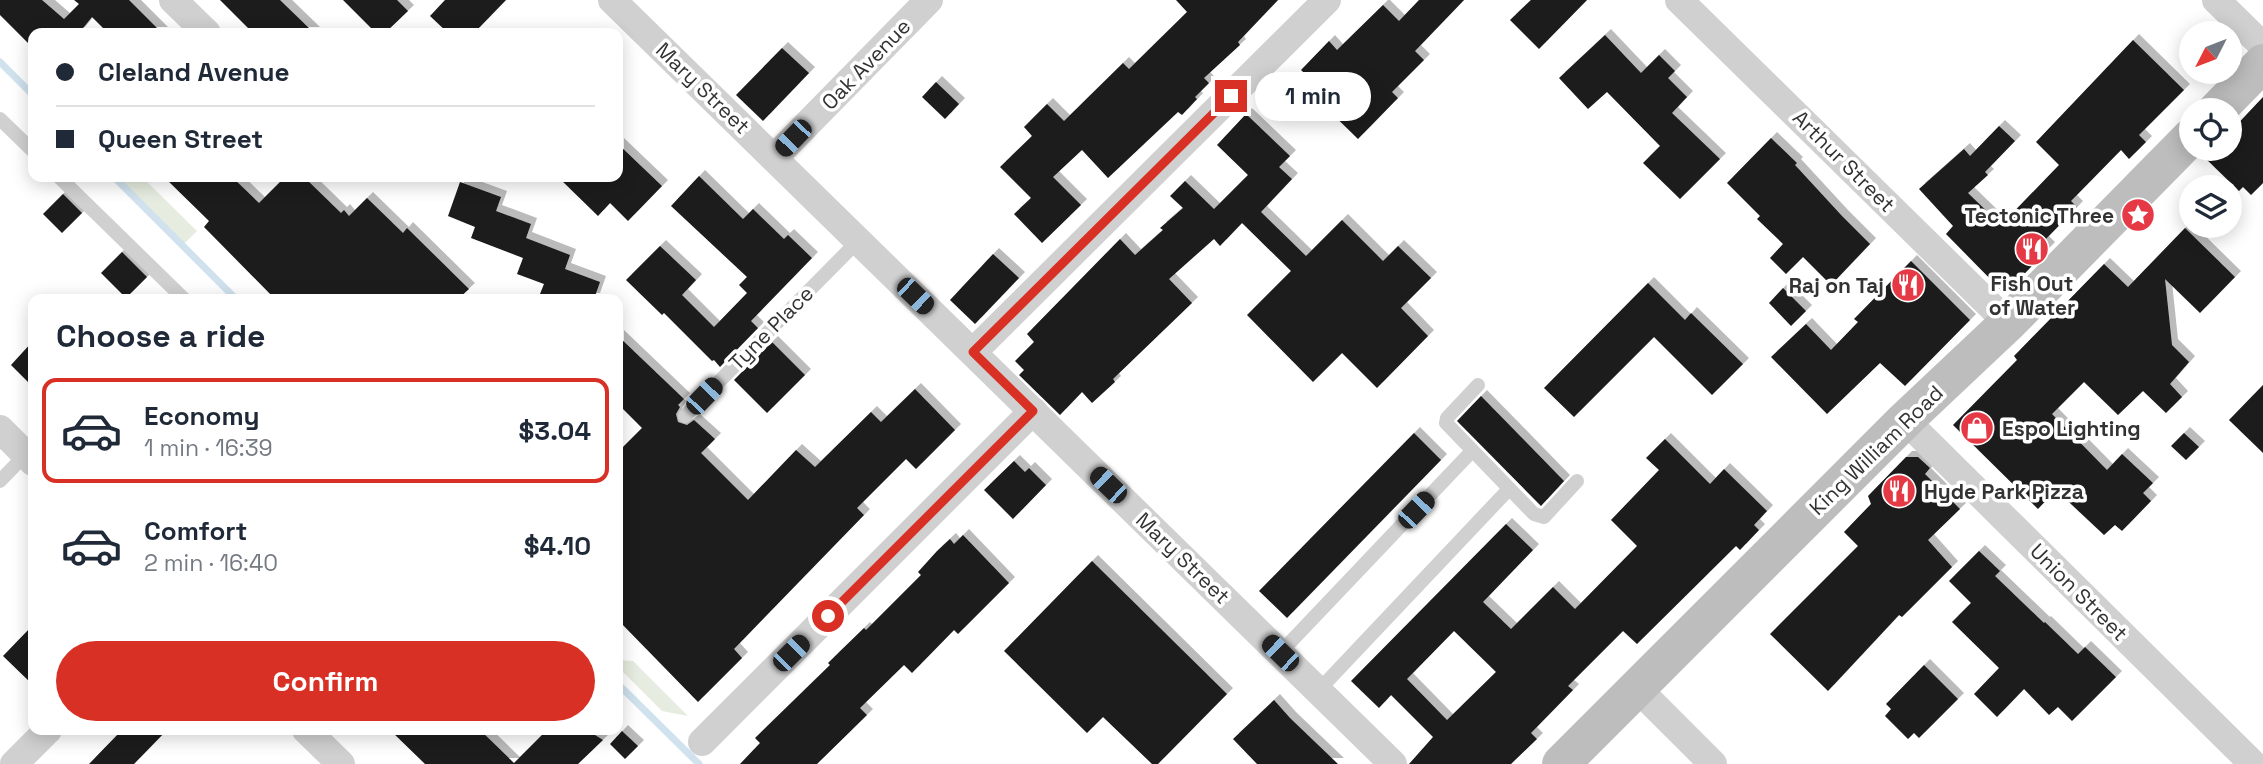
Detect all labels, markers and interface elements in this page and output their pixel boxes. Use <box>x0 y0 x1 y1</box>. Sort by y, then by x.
street label: Oak Avenue <box>816 13 916 115</box>
north arrow <box>2179 21 2242 84</box>
map controls <box>2179 21 2242 238</box>
street label: Mary Street <box>650 36 756 140</box>
text: Cleland Avenue <box>98 55 289 89</box>
callout: 1 min <box>1256 72 1371 120</box>
route end <box>1215 80 1247 112</box>
text: 1 min <box>1285 81 1341 111</box>
button: locate <box>2179 98 2242 161</box>
street label: Arthur Street <box>1787 104 1901 218</box>
car <box>771 116 816 160</box>
text: Queen Street <box>98 122 263 156</box>
button: layers <box>2179 175 2242 238</box>
place icon: Tectonic Three <box>2119 196 2157 234</box>
place label: Tectonic Three <box>1965 202 2114 229</box>
restaurant icon: Fish Out of Water <box>2013 230 2051 268</box>
restaurant icon: Raj on Taj <box>1889 266 1927 304</box>
place label: Fish Out of Water <box>1989 270 2075 321</box>
place label: Raj on Taj <box>1789 272 1884 299</box>
car <box>893 274 938 318</box>
street label: Tyne Place <box>723 280 819 376</box>
text: Choose a ride <box>56 316 266 356</box>
car <box>682 374 727 418</box>
street label: King William Road <box>1803 379 1949 521</box>
icon: car <box>60 399 123 462</box>
text: Economy <box>144 399 260 433</box>
shop icon: Espo Lighting <box>1958 409 1996 447</box>
text: $3.04 <box>519 414 591 448</box>
place label: Espo Lighting <box>2002 415 2141 442</box>
text: 1 min · 16:39 <box>144 433 273 463</box>
car <box>1086 463 1131 507</box>
restaurant icon: Hyde Park Pizza <box>1880 472 1918 510</box>
place label: Hyde Park Pizza <box>1924 478 2084 505</box>
car <box>1394 488 1439 532</box>
street label: Mary Street <box>1130 506 1236 610</box>
icon: car <box>60 514 123 577</box>
text: Comfort <box>144 514 247 548</box>
text: $4.10 <box>524 529 591 563</box>
street label: Union Street <box>2024 537 2134 647</box>
text: 2 min · 16:40 <box>144 548 278 578</box>
route start <box>812 600 844 632</box>
car <box>769 631 814 675</box>
car <box>1258 631 1303 675</box>
button: Confirm <box>56 641 595 721</box>

